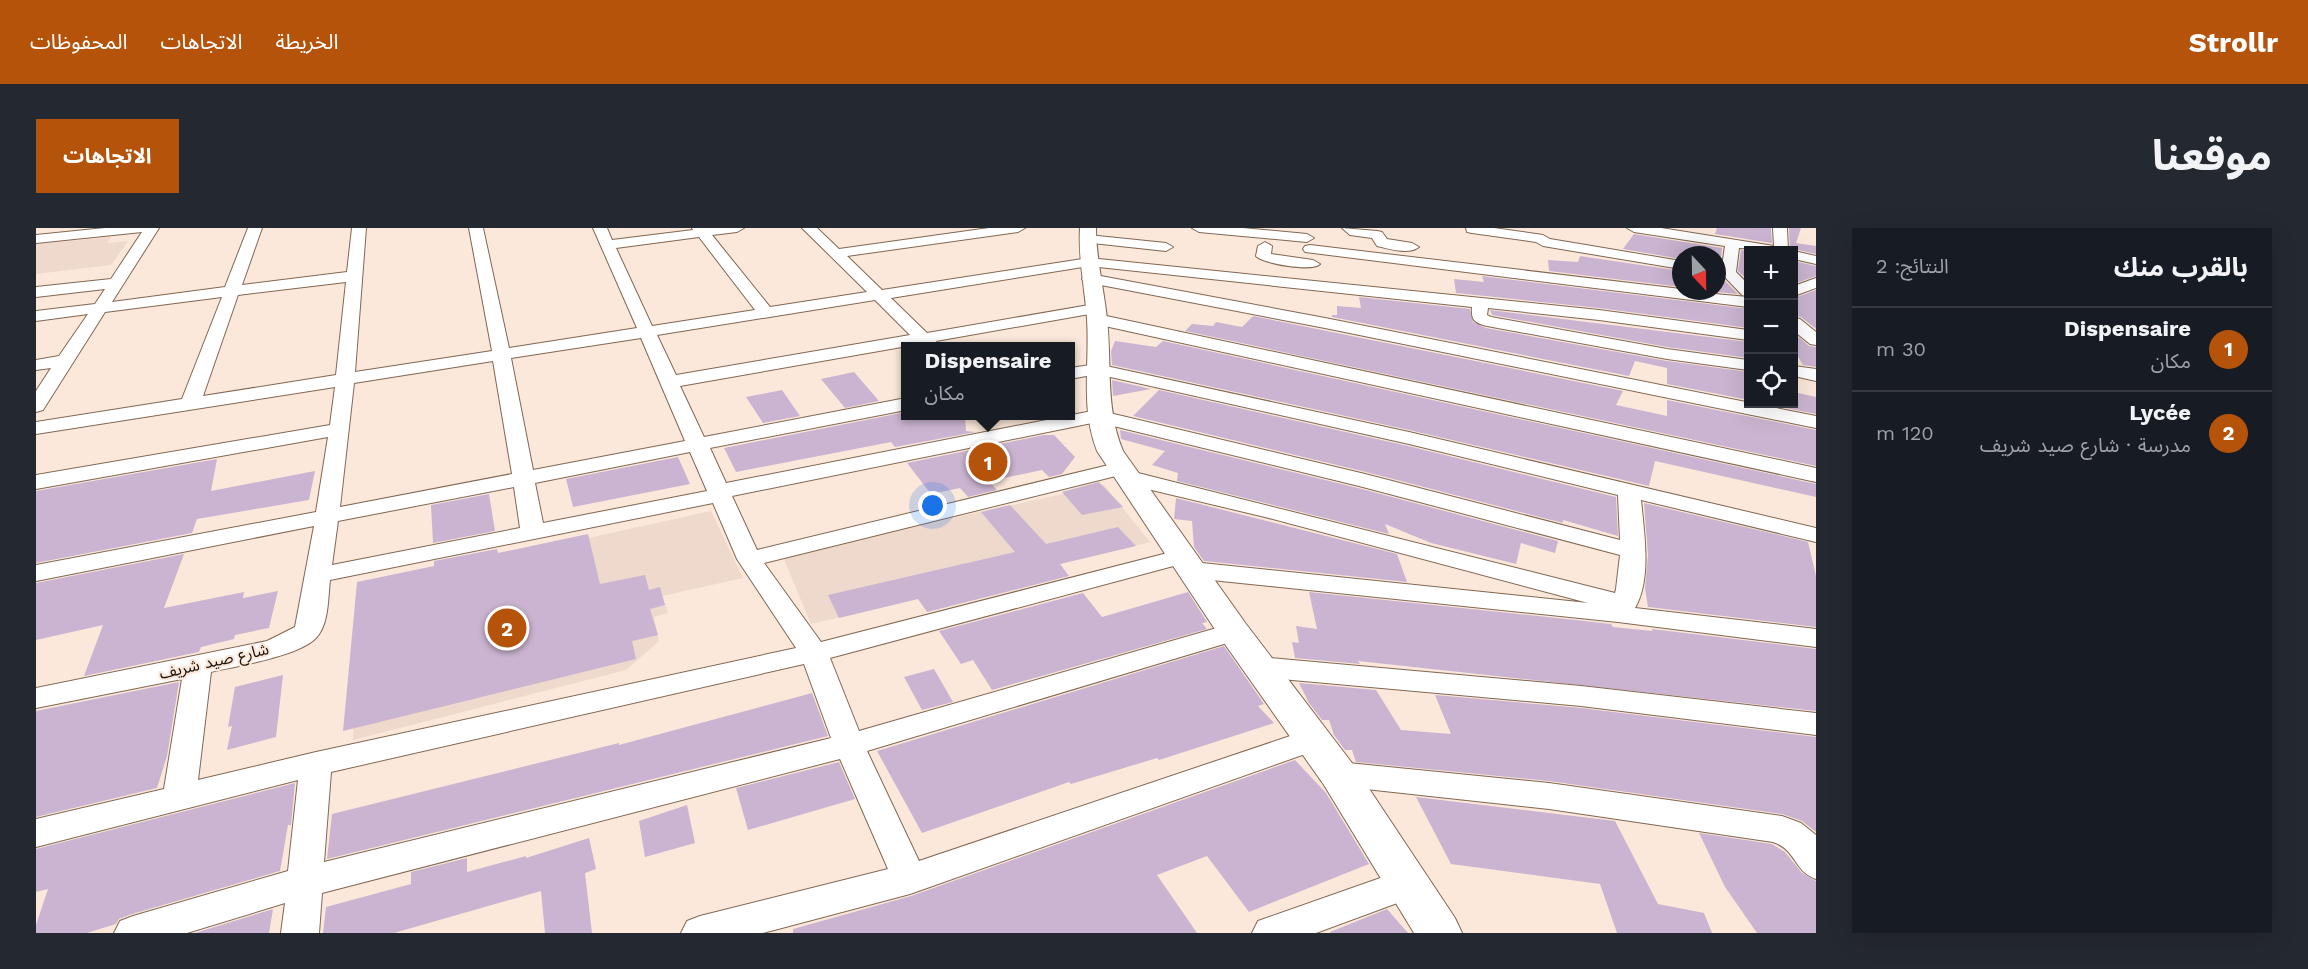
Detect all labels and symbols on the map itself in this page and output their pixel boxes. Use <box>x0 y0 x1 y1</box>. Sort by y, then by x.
north arrow <box>1672 246 1726 300</box>
pin: 1 <box>968 440 1008 484</box>
your location <box>918 491 947 520</box>
pin: 2 <box>488 606 526 650</box>
street label: شارع صيد شريف <box>157 639 271 686</box>

